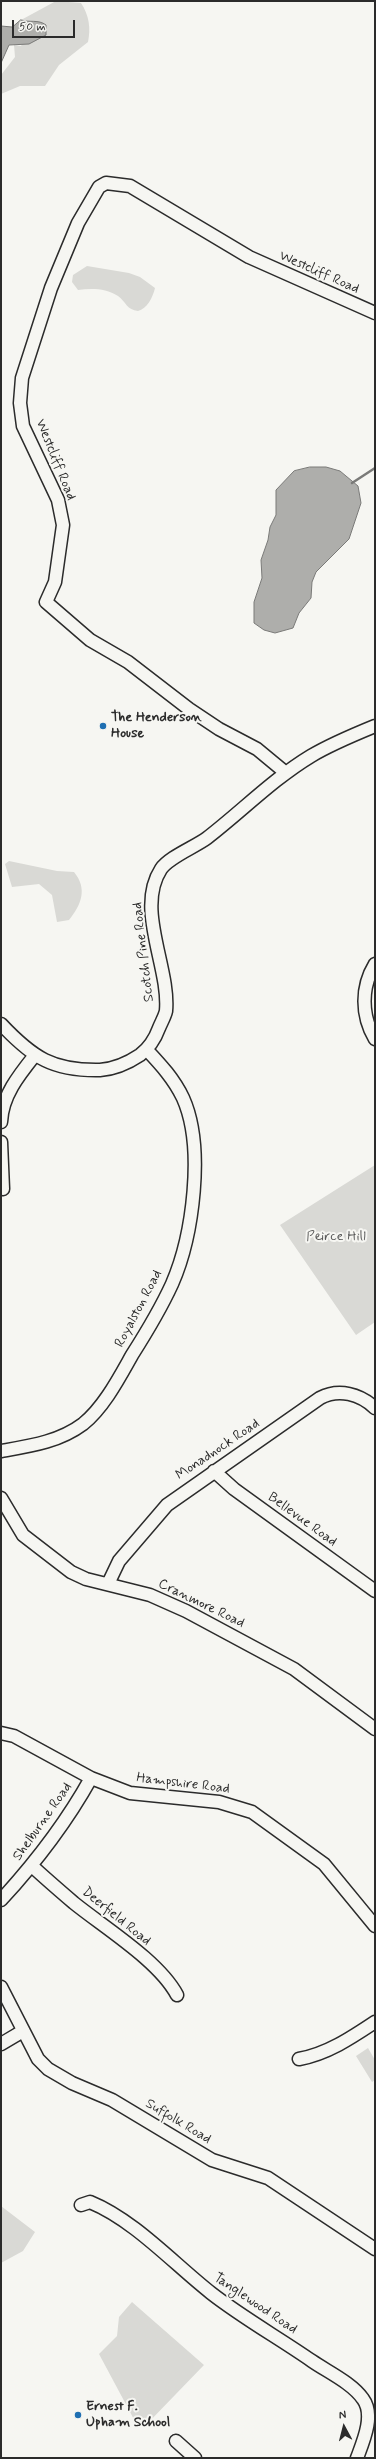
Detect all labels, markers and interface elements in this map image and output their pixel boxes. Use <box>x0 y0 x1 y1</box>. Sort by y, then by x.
scale bar <box>14 12 77 38</box>
text: 50 m <box>19 19 46 35</box>
street label: Westcliff Road <box>276 248 362 298</box>
street label: Westcliff Road <box>31 417 79 503</box>
place label: The Henderson House <box>111 710 202 742</box>
marker: The Henderson House <box>98 721 108 731</box>
street label: Scotch Pine Road <box>130 901 158 1003</box>
park label: Peirce Hill <box>306 1229 366 1245</box>
street label: Royalston Road <box>112 1268 166 1350</box>
street label: Monadnock Road <box>173 1416 263 1484</box>
street label: Bellevue Road <box>264 1489 340 1551</box>
street label: Cranmore Road <box>155 1576 247 1632</box>
street label: Hampshire Road <box>135 1770 231 1798</box>
street label: Shelburne Road <box>10 1780 76 1864</box>
street label: Deerfield Road <box>78 1884 154 1950</box>
street label: Suffolk Road <box>142 2096 214 2148</box>
street label: Tanglewood Road <box>210 2270 300 2338</box>
place label: Ernest F. Upham School <box>86 2399 170 2432</box>
north arrow <box>324 2407 364 2447</box>
text: N <box>338 2408 347 2422</box>
marker: Ernest F. Upham School <box>73 2410 83 2420</box>

